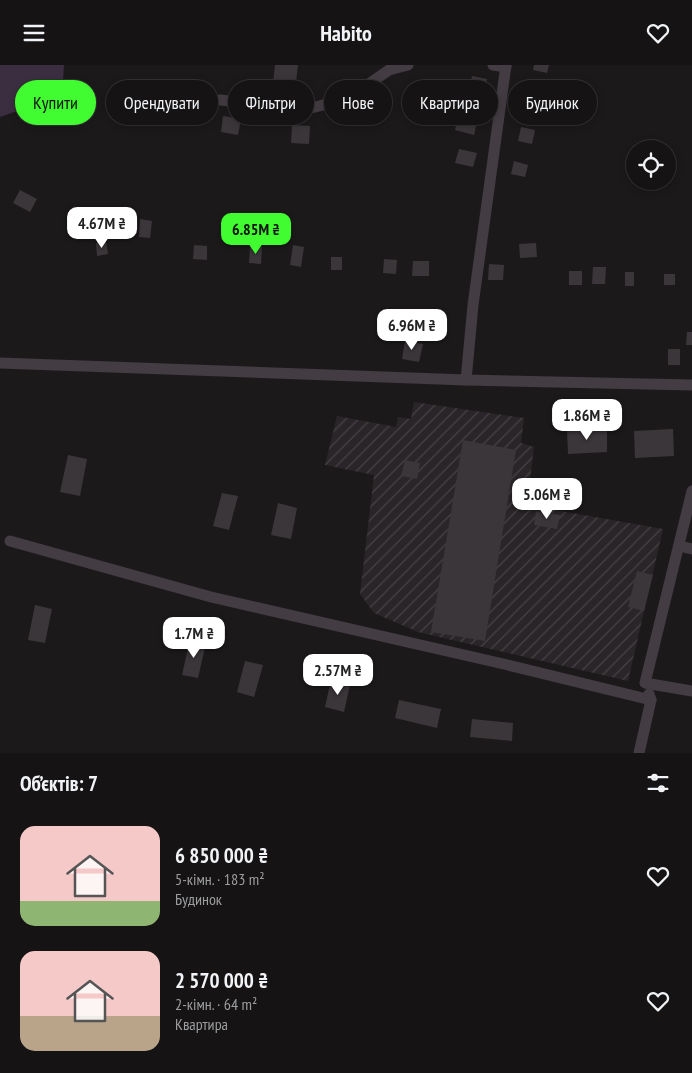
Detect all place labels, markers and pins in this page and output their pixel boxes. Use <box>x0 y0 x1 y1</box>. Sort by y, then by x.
pin: 4.67M ₴ <box>56 207 148 249</box>
pin: 6.85M ₴ <box>210 213 302 255</box>
pin: 6.96M ₴ <box>366 309 458 351</box>
pin: 1.86M ₴ <box>541 399 633 441</box>
pin: 5.06M ₴ <box>501 477 593 520</box>
pin: 1.7M ₴ <box>153 617 235 659</box>
pin: 2.57M ₴ <box>292 653 384 696</box>

